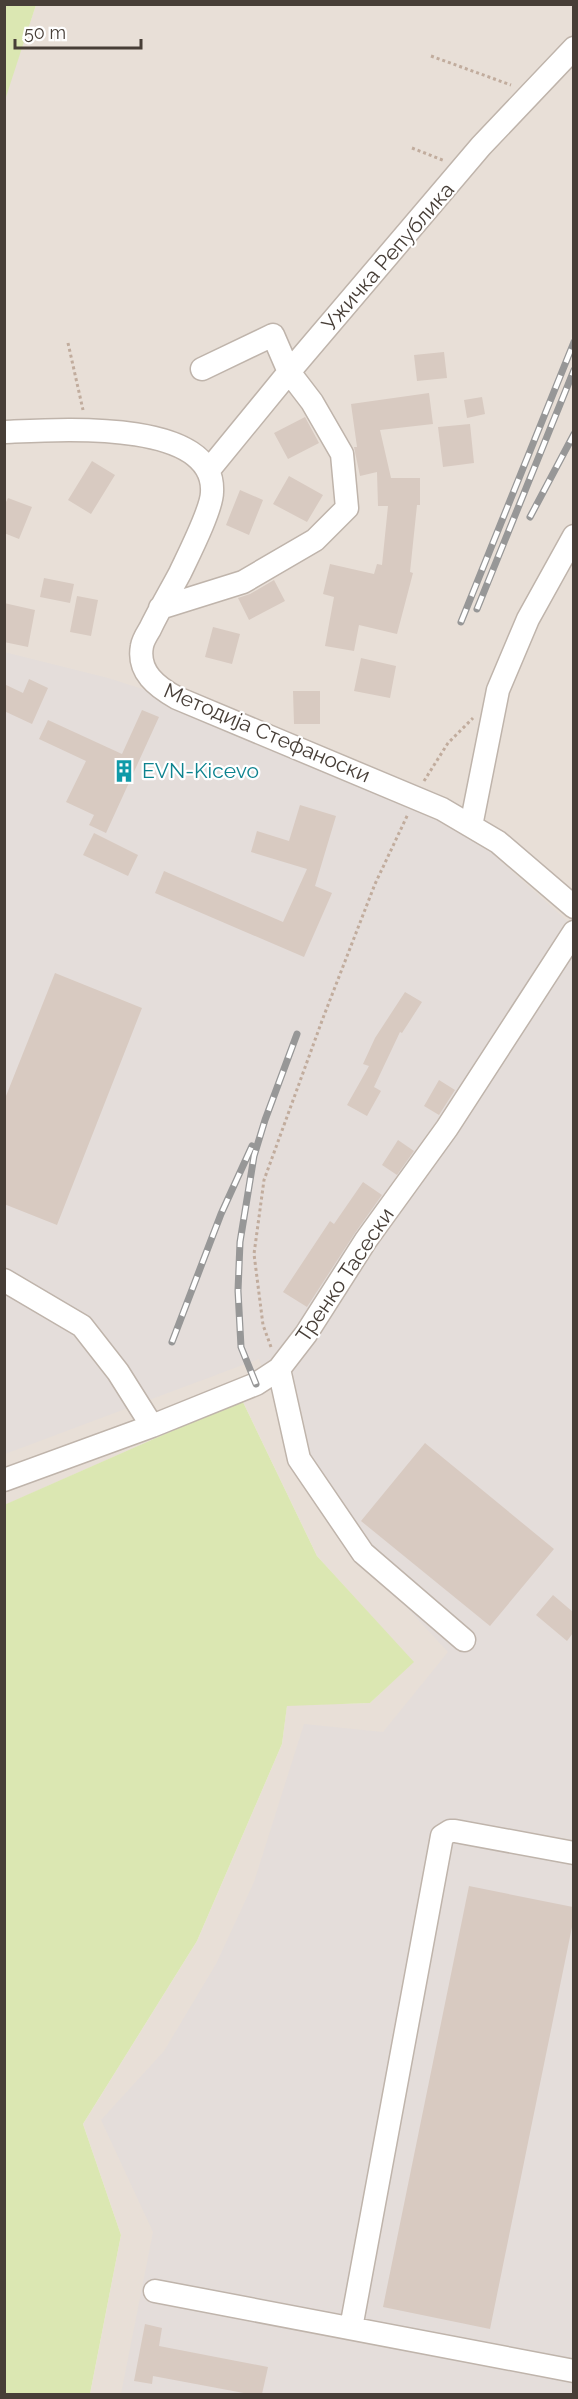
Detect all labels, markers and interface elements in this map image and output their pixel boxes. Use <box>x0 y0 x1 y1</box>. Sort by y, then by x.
scale bar <box>15 12 141 50</box>
text: 50 m <box>24 22 66 43</box>
street label: Ужичка Република <box>316 177 459 336</box>
street label: Методија Стефаноски <box>160 678 374 787</box>
building icon: EVN-Kicevo <box>111 758 137 784</box>
place label: EVN-Kicevo <box>142 758 259 783</box>
street label: Тренко Тасески <box>290 1203 399 1347</box>

